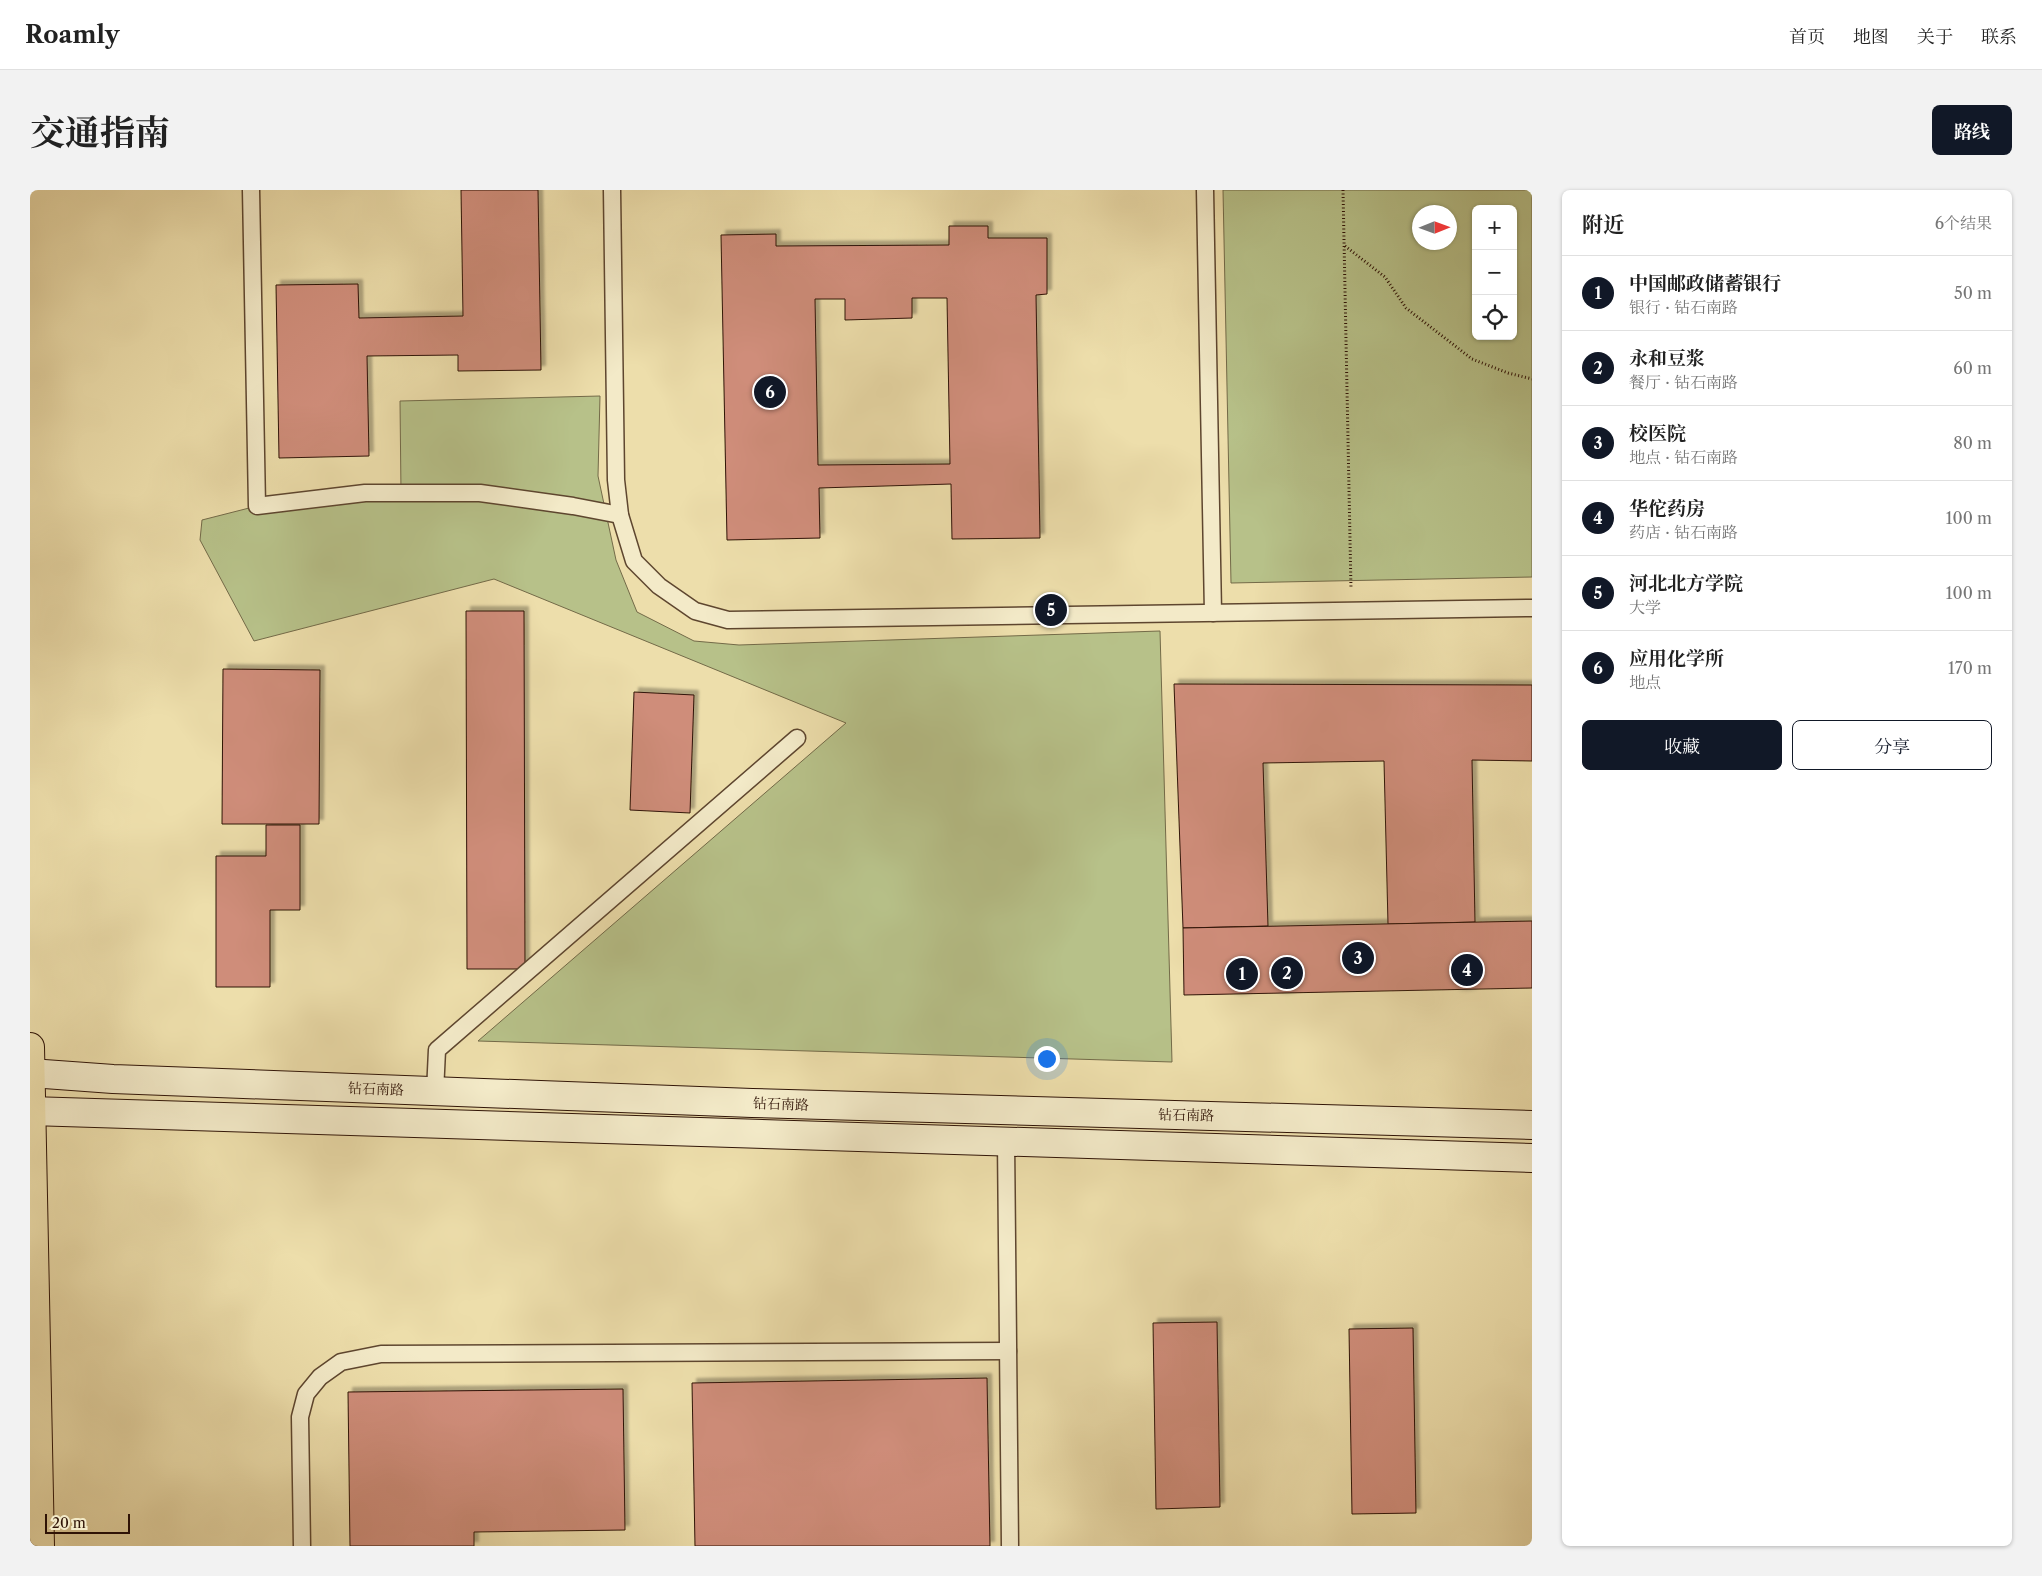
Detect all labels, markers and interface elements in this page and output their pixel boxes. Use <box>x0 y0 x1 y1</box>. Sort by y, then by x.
text: Roamly <box>25 20 119 49</box>
text: 首页 <box>1789 26 1825 48</box>
text: 地图 <box>1853 26 1889 48</box>
text: 关于 <box>1917 26 1953 48</box>
text: 联系 <box>1981 26 2017 48</box>
button: 路线 <box>1932 105 2012 155</box>
text: 交通指南 <box>30 111 170 154</box>
north arrow <box>1412 205 1457 250</box>
map controls <box>1472 205 1517 340</box>
button: + <box>1472 205 1517 250</box>
text: 附近 <box>1582 212 1624 237</box>
text: 6个结果 <box>1935 213 1992 233</box>
button: − <box>1472 250 1517 295</box>
text: 中国邮政储蓄银行 <box>1629 272 1781 295</box>
text: 1 <box>1594 283 1602 303</box>
text: 50 m <box>1954 283 1992 303</box>
button: locate <box>1472 295 1517 340</box>
text: 银行 · 钻石南路 <box>1629 297 1738 317</box>
text: 永和豆浆 <box>1629 347 1705 370</box>
text: 2 <box>1593 358 1603 378</box>
text: 60 m <box>1953 358 1992 378</box>
text: 餐厅 · 钻石南路 <box>1629 372 1738 392</box>
pin: 6 <box>754 373 786 411</box>
text: 校医院 <box>1629 422 1686 445</box>
text: 3 <box>1593 433 1603 453</box>
text: 80 m <box>1953 433 1992 453</box>
text: 地点 · 钻石南路 <box>1629 447 1738 467</box>
text: 华佗药房 <box>1629 497 1705 520</box>
text: 4 <box>1593 508 1603 528</box>
text: 100 m <box>1946 508 1992 528</box>
text: 药店 · 钻石南路 <box>1629 522 1738 542</box>
text: 河北北方学院 <box>1629 572 1743 595</box>
text: 5 <box>1594 583 1602 603</box>
text: 100 m <box>1946 583 1992 603</box>
pin: 5 <box>1035 591 1067 629</box>
text: 大学 <box>1629 597 1661 617</box>
text: 应用化学所 <box>1629 647 1724 670</box>
text: 6 <box>1593 658 1603 678</box>
text: 170 m <box>1948 658 1992 678</box>
text: 地点 <box>1629 672 1661 692</box>
button: 收藏 <box>1582 720 1782 770</box>
button: 分享 <box>1792 720 1992 770</box>
pin: 3 <box>1342 939 1374 977</box>
pin: 4 <box>1451 951 1483 989</box>
pin: 2 <box>1271 954 1303 992</box>
pin: 1 <box>1226 955 1258 993</box>
your location <box>1034 1046 1060 1072</box>
street label: 钻石南路 <box>348 1079 404 1099</box>
street label: 钻石南路 <box>753 1094 809 1114</box>
street label: 钻石南路 <box>1158 1106 1214 1124</box>
scale bar <box>45 1511 130 1534</box>
text: 20 m <box>52 1514 86 1532</box>

